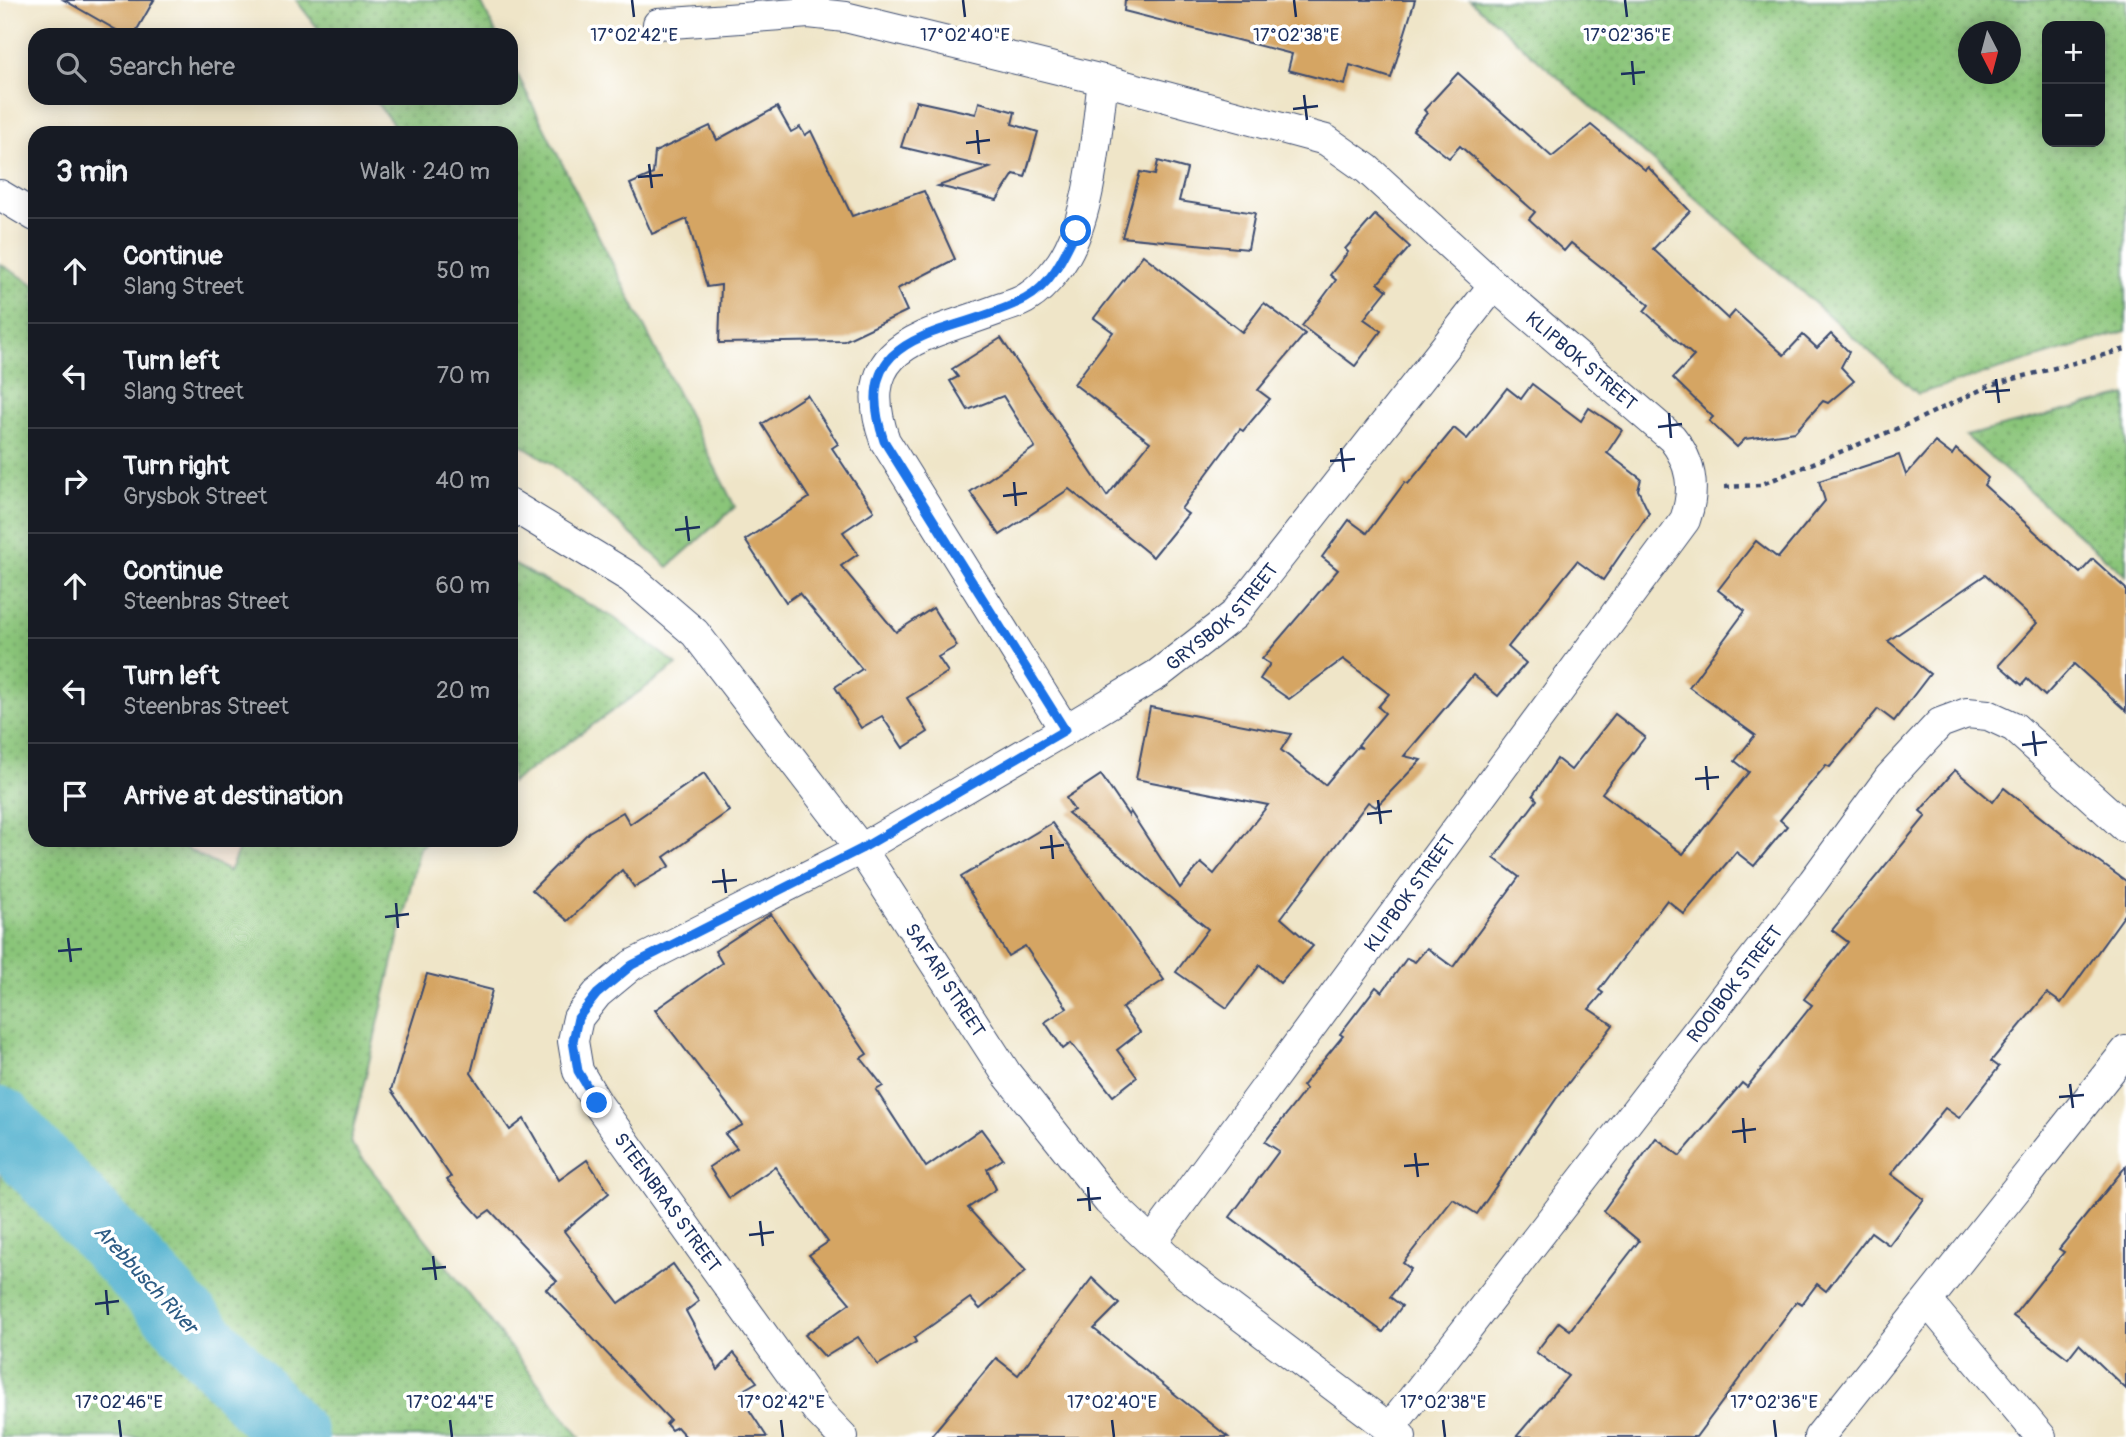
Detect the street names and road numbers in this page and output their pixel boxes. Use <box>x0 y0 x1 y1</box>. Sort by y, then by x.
street label: KLIPBOK STREET <box>1520 307 1642 416</box>
street label: GRYSBOK STREET <box>1161 558 1284 677</box>
street label: KLIPBOK STREET <box>1359 830 1460 957</box>
street label: SAFARI STREET <box>899 919 990 1042</box>
street label: ROOIBOK STREET <box>1682 921 1788 1048</box>
street label: STEENBRAS STREET <box>608 1128 726 1277</box>

